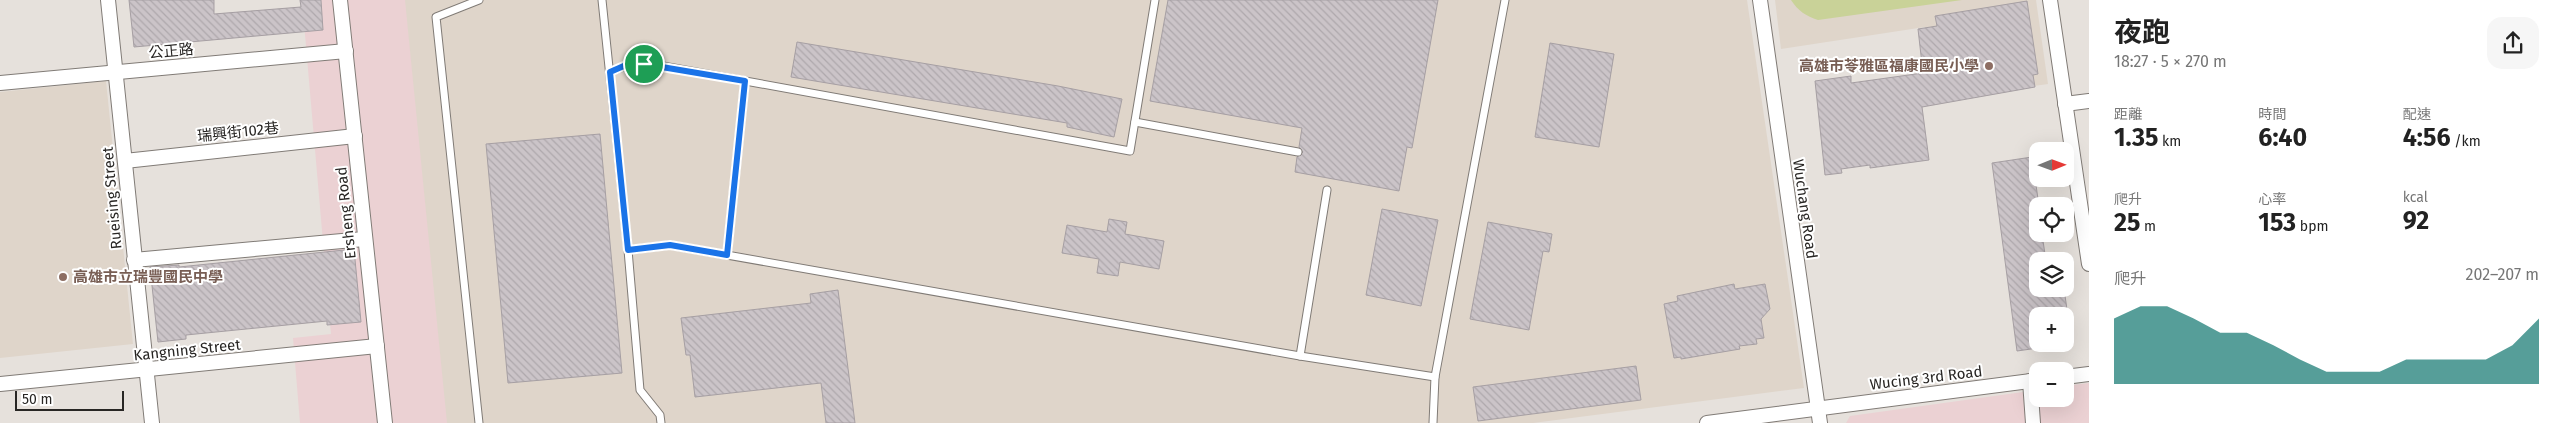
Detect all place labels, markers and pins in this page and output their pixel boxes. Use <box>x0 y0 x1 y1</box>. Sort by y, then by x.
pin <box>623 43 665 85</box>
place label: 高雄市苓雅區福康國民小學 <box>1799 57 1979 75</box>
marker: 高雄市苓雅區福康國民小學 <box>1983 60 1995 72</box>
place label: 高雄市立瑞豐國民中學 <box>73 268 223 286</box>
marker: 高雄市立瑞豐國民中學 <box>57 271 69 283</box>

